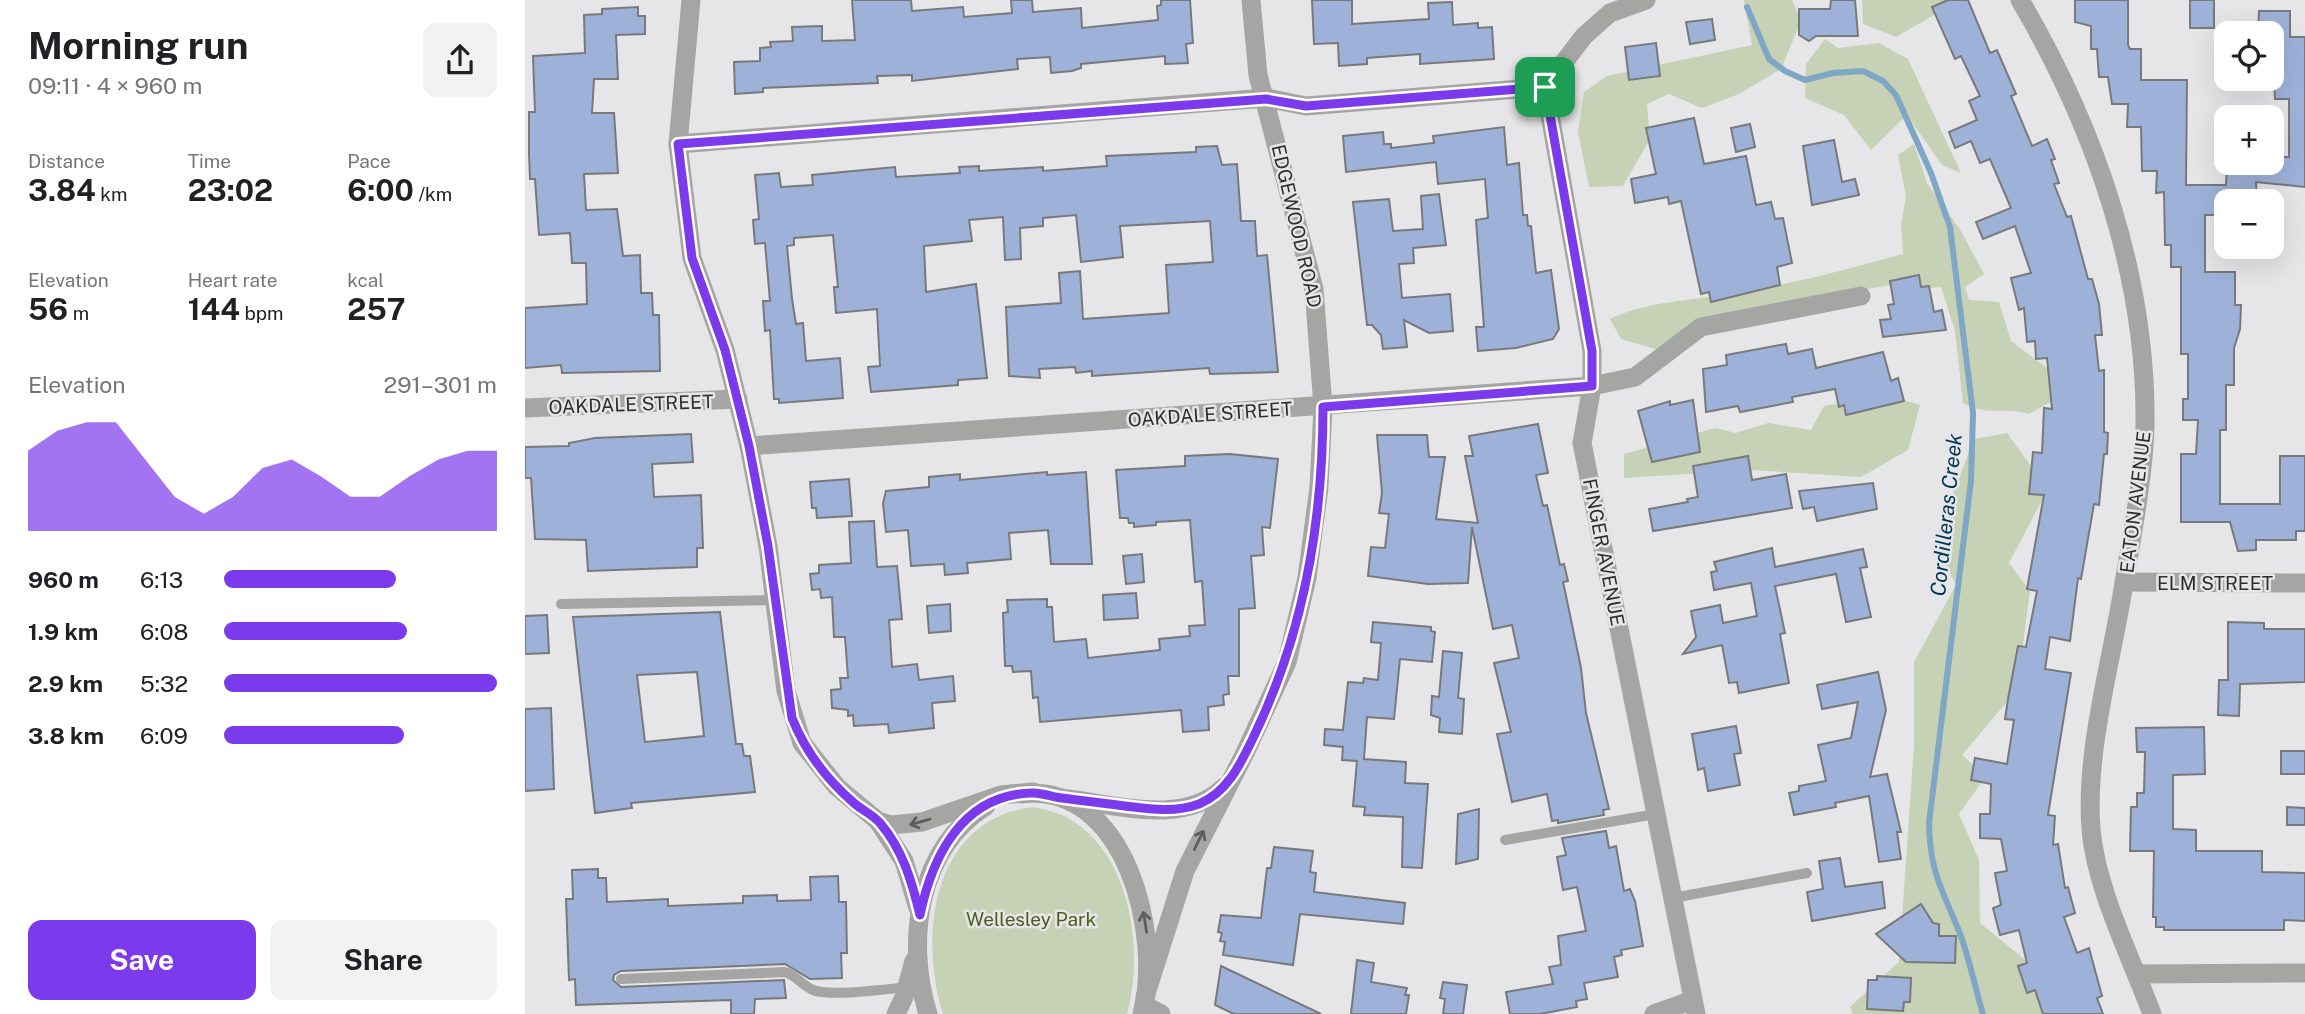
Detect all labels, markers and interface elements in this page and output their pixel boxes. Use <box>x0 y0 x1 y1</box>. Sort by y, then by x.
map controls <box>2214 21 2284 259</box>
button: locate <box>2214 21 2284 91</box>
text: Morning run <box>28 23 249 68</box>
button: share <box>423 23 497 97</box>
pin <box>1515 57 1575 117</box>
icon: arrive <box>1526 68 1564 106</box>
text: 09:11 · 4 × 960 m <box>28 72 203 99</box>
button: + <box>2214 105 2284 175</box>
street label: EDGEWOOD ROAD <box>1268 142 1326 310</box>
text: Distance <box>28 150 105 172</box>
text: Time <box>188 150 231 172</box>
text: Pace <box>347 150 391 172</box>
text: 3.84 <box>28 172 96 208</box>
text: 23:02 <box>188 172 273 208</box>
text: 6:00 <box>347 172 414 208</box>
text: km <box>96 183 127 205</box>
text: /km <box>414 183 452 205</box>
button: − <box>2214 189 2284 259</box>
text: Elevation <box>28 269 109 291</box>
text: Heart rate <box>188 269 277 291</box>
text: kcal <box>347 269 384 291</box>
text: 56 <box>28 291 68 327</box>
text: 144 <box>188 291 240 327</box>
text: 257 <box>347 291 405 327</box>
text: m <box>68 302 89 324</box>
text: bpm <box>240 302 284 324</box>
text: Elevation <box>28 371 126 398</box>
text: 291–301 m <box>384 371 497 398</box>
street label: OAKDALE STREET <box>548 390 714 418</box>
street label: OAKDALE STREET <box>1127 397 1293 431</box>
street label: EATON AVENUE <box>2115 430 2155 574</box>
water label: Cordilleras Creek <box>1925 432 1967 598</box>
street label: FINGER AVENUE <box>1579 476 1629 628</box>
text: 960 m <box>28 566 99 593</box>
text: 6:13 <box>140 566 183 593</box>
street label: ELM STREET <box>2157 572 2273 594</box>
text: 1.9 km <box>28 618 98 645</box>
text: 6:08 <box>140 618 188 645</box>
text: 2.9 km <box>28 670 103 697</box>
text: 5:32 <box>140 670 188 697</box>
text: 3.8 km <box>28 722 104 749</box>
text: 6:09 <box>140 722 188 749</box>
one-way arrow <box>910 816 932 829</box>
one-way arrow <box>1193 830 1207 851</box>
park label: Wellesley Park <box>966 908 1096 930</box>
one-way arrow <box>1138 911 1151 934</box>
button: Save <box>28 920 256 1000</box>
button: Share <box>270 920 497 1000</box>

